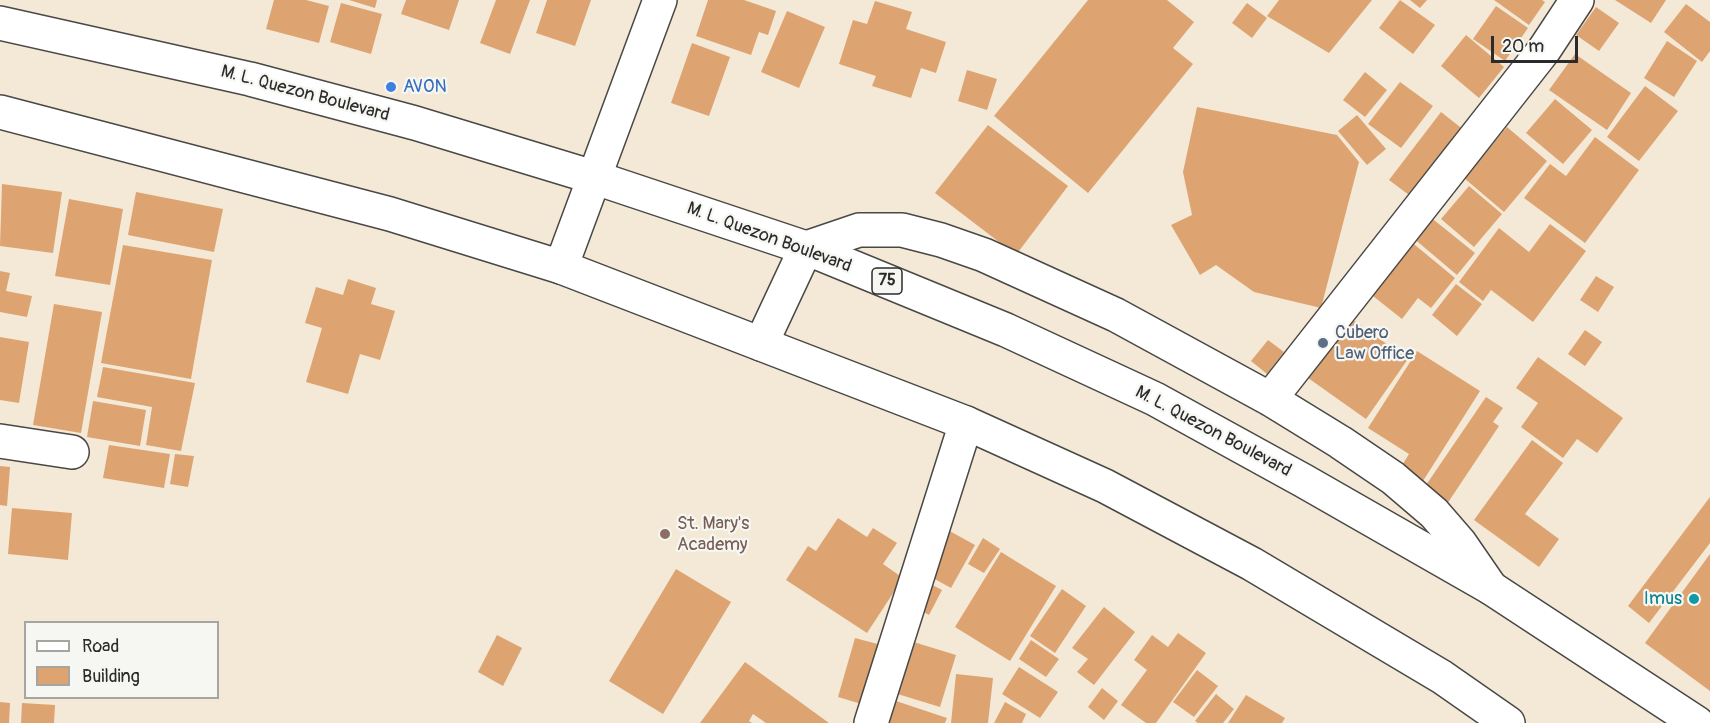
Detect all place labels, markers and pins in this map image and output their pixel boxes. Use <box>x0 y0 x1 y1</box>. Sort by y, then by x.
place label: AVON <box>403 76 447 98</box>
marker: AVON <box>384 80 398 94</box>
place label: Cubero Law Office <box>1335 322 1414 364</box>
marker: Cubero Law Office <box>1316 336 1330 350</box>
place label: St. Mary's Academy <box>677 513 749 556</box>
marker: St. Mary's Academy <box>658 527 672 541</box>
place label: Imus <box>1644 588 1682 610</box>
marker: Imus <box>1687 592 1701 606</box>

